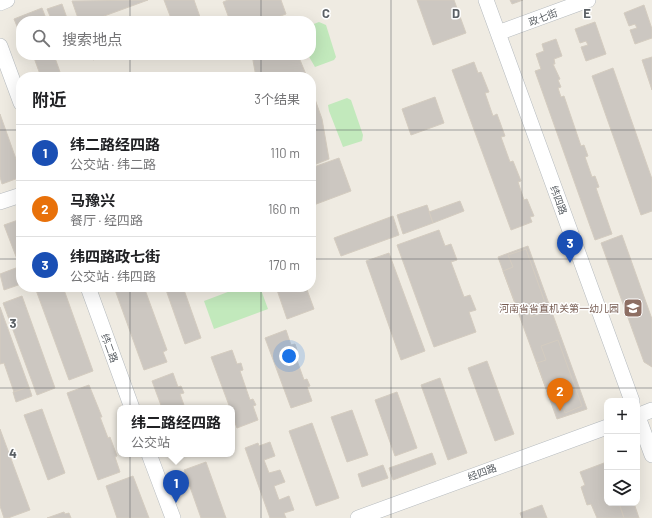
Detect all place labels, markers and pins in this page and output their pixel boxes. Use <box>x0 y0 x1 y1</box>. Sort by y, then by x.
pin: 3 <box>557 230 583 263</box>
school or university icon: 河南省省直机关第一幼儿园 <box>622 297 644 319</box>
place label: 河南省省直机关第一幼儿园 <box>499 302 619 314</box>
pin: 2 <box>547 378 573 411</box>
pin: 1 <box>163 470 189 503</box>

